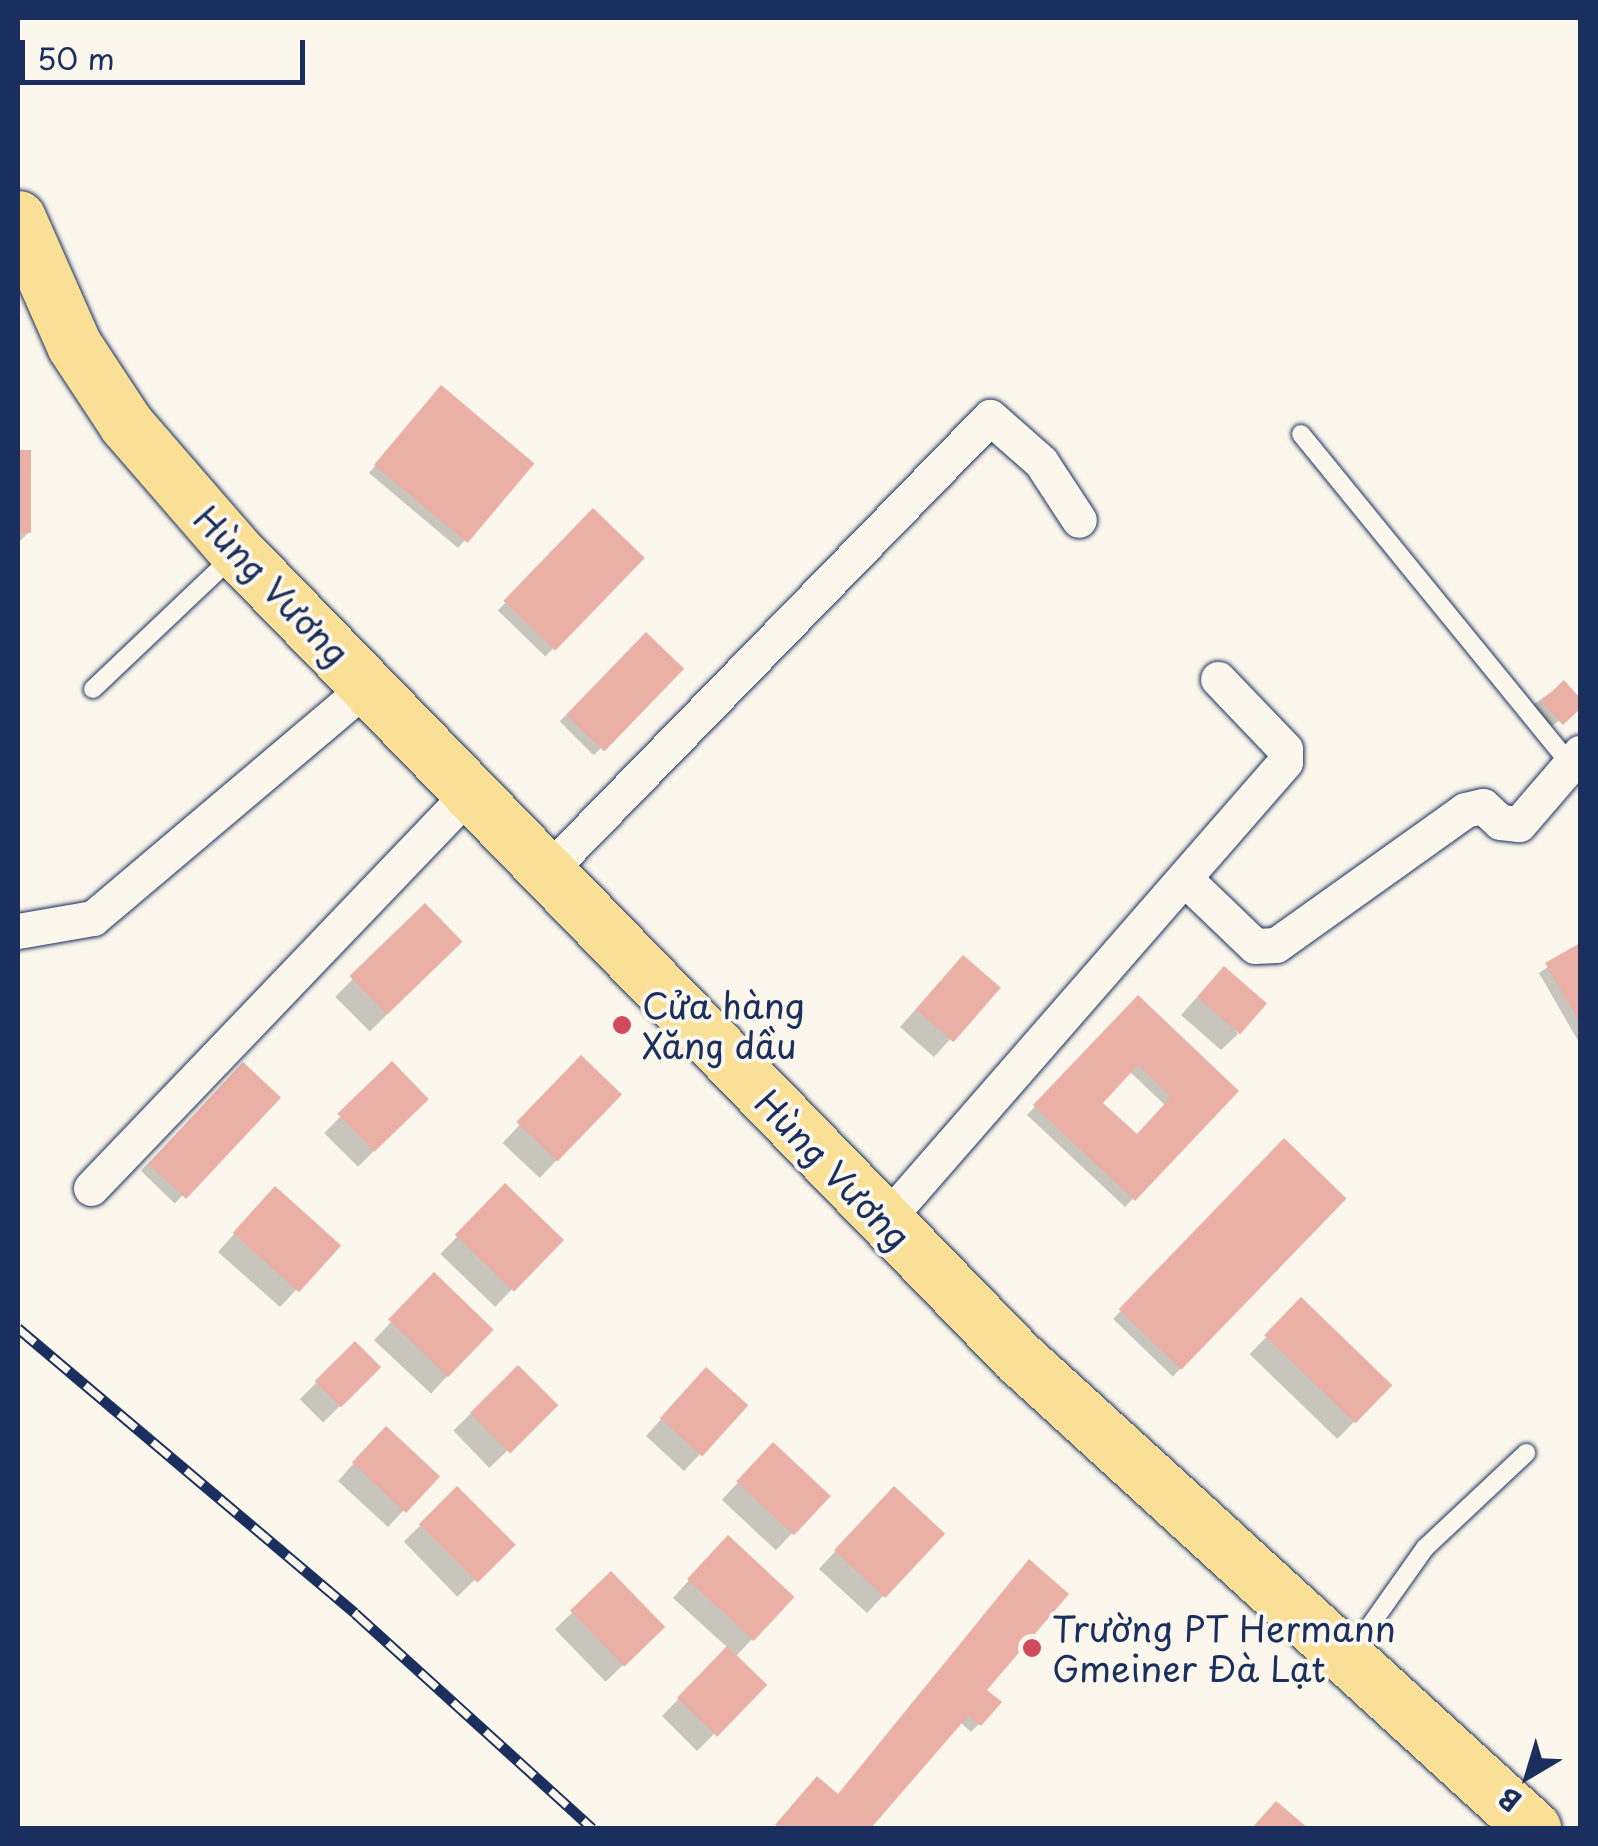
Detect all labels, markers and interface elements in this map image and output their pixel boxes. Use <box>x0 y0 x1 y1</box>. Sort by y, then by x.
scale bar <box>25 20 310 82</box>
text: 50 m <box>37 35 115 80</box>
street label: Hùng Vương <box>186 497 358 673</box>
place label: Cửa hàng Xăng dầu <box>642 984 806 1066</box>
marker: Cửa hàng Xăng dầu <box>611 1014 633 1036</box>
street label: Hùng Vương <box>747 1081 919 1257</box>
place label: Trường PT Hermann Gmeiner Đà Lạt <box>1052 1607 1396 1689</box>
marker: Trường PT Hermann Gmeiner Đà Lạt <box>1021 1637 1043 1659</box>
north arrow <box>1478 1726 1578 1826</box>
text: B <box>1488 1777 1530 1823</box>

